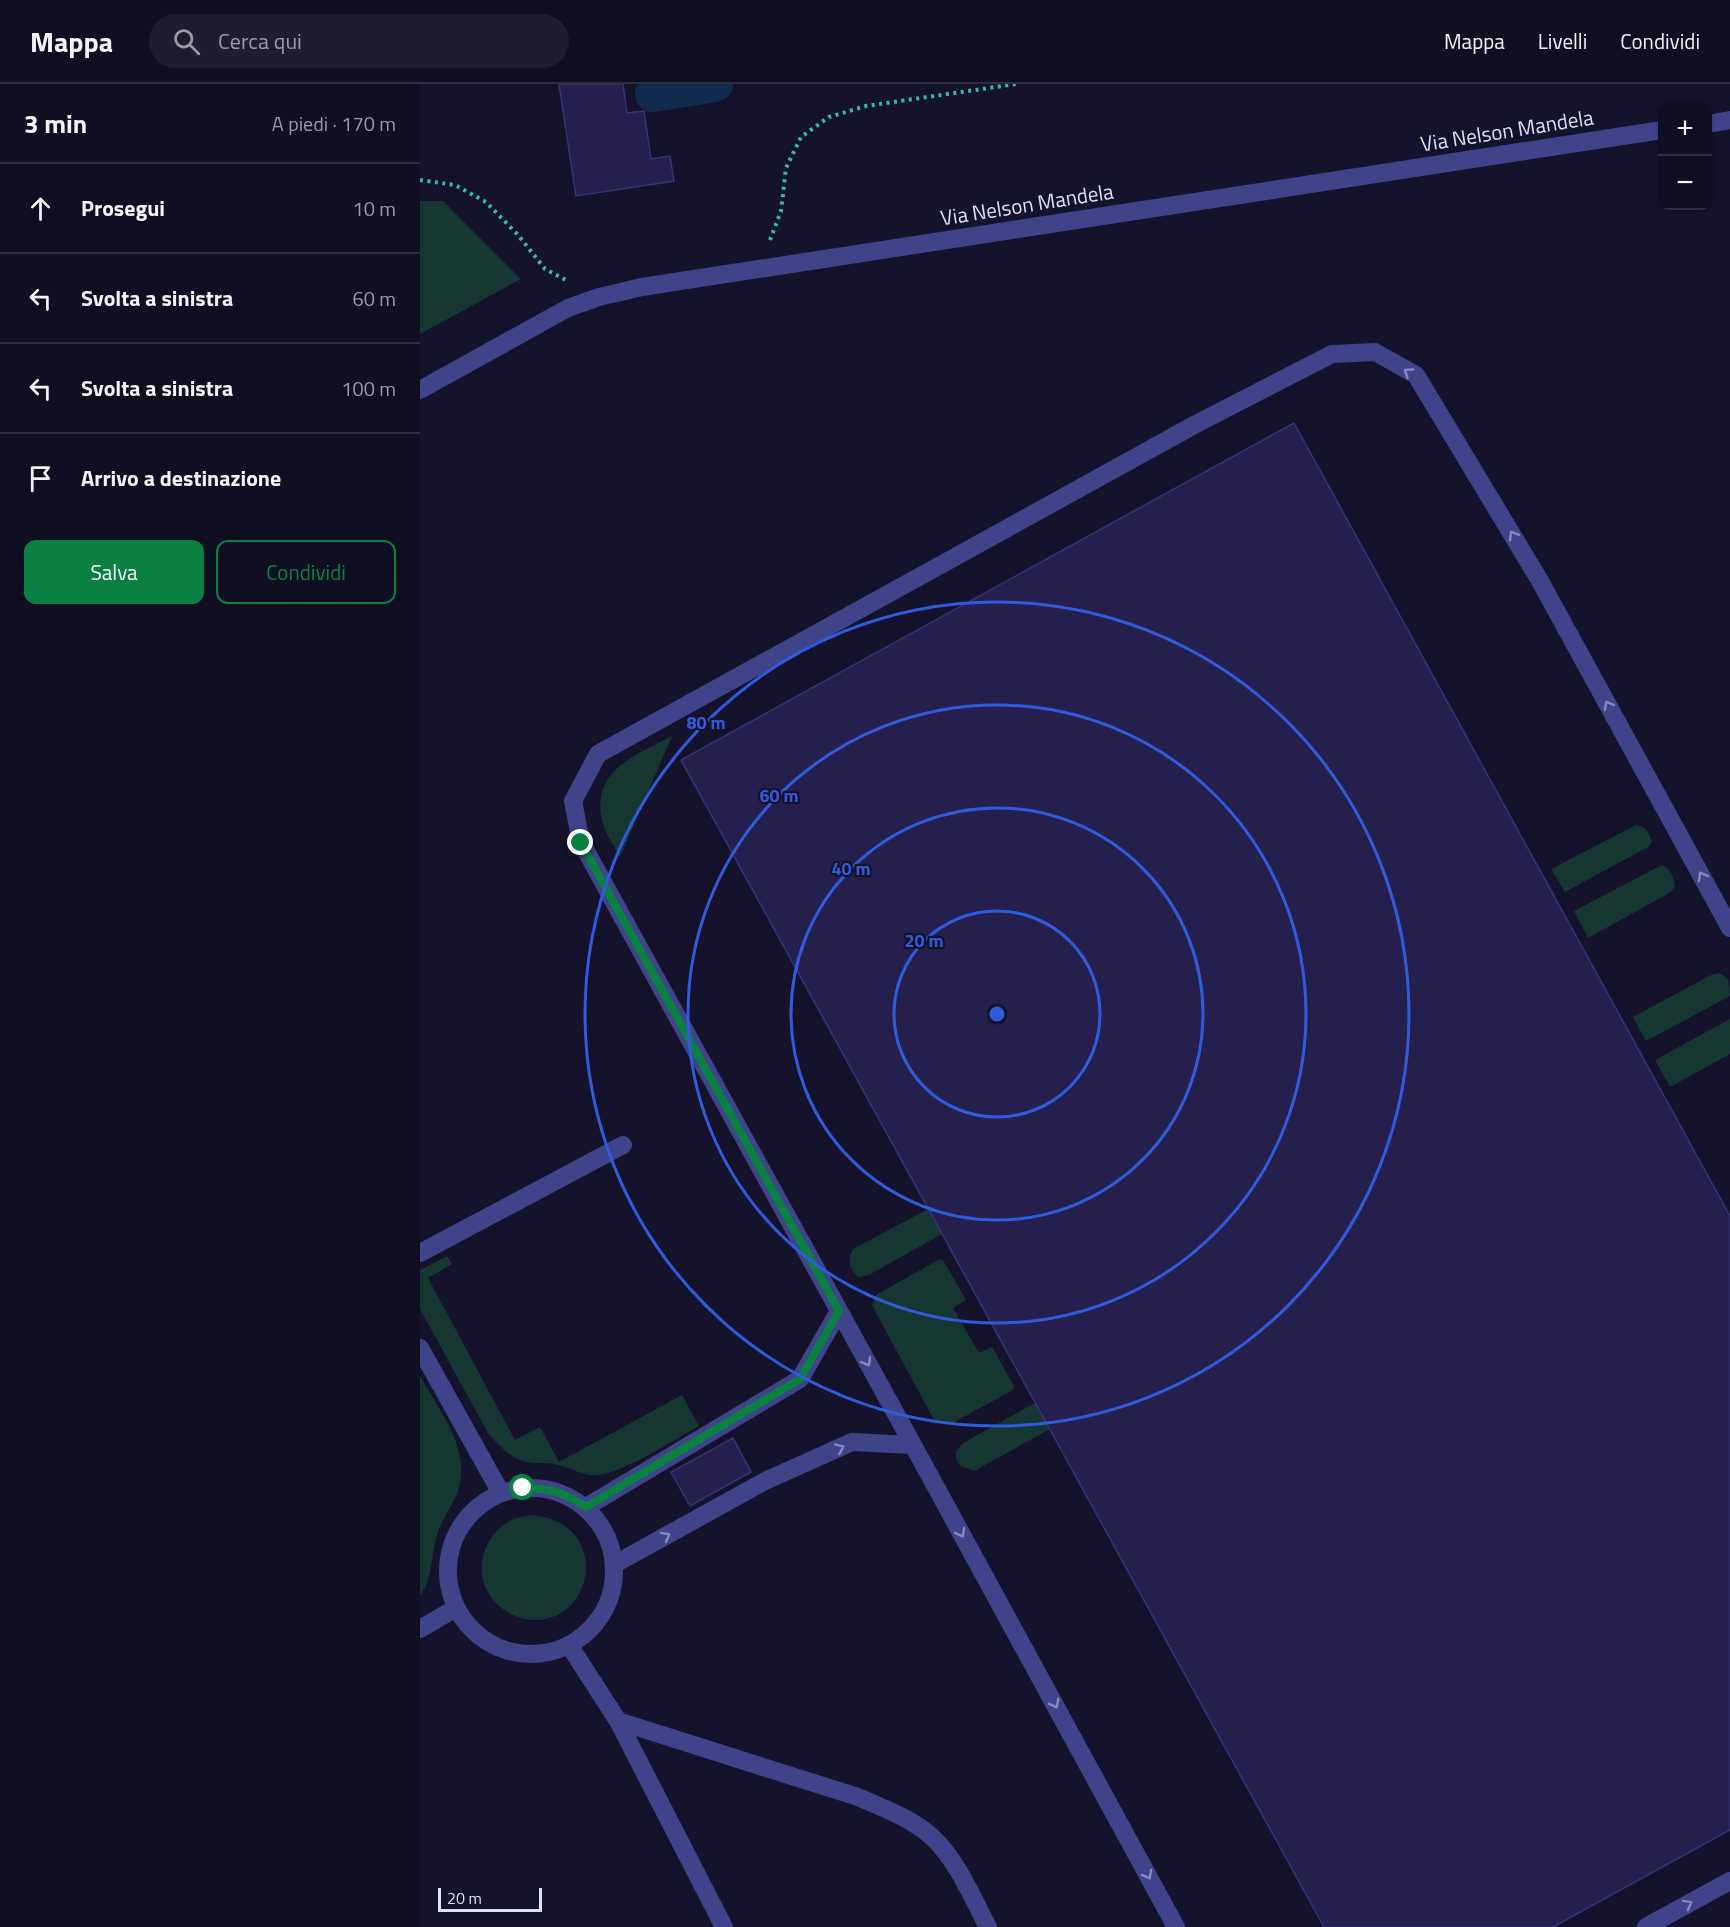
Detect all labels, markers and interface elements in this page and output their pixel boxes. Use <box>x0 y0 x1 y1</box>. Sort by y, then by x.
search box <box>149 14 569 68</box>
text: Mappa <box>30 20 113 63</box>
text: Cerca qui <box>218 24 302 58</box>
icon: search <box>170 25 203 58</box>
text: Mappa <box>1444 25 1505 57</box>
text: Livelli <box>1538 25 1587 57</box>
text: Condividi <box>1620 25 1700 57</box>
street label: Via Nelson Mandela <box>1418 100 1596 159</box>
map controls <box>1658 102 1712 210</box>
button: + <box>1658 102 1712 156</box>
text: 3 min <box>24 104 87 143</box>
text: A piedi · 170 m <box>272 108 396 139</box>
button: − <box>1658 156 1712 210</box>
street label: Via Nelson Mandela <box>938 174 1116 233</box>
text: Prosegui <box>81 191 165 225</box>
icon: ahead <box>24 192 57 225</box>
text: 10 m <box>352 193 396 224</box>
text: Svolta a sinistra <box>81 281 233 315</box>
icon: left <box>24 282 57 315</box>
text: 60 m <box>352 283 396 314</box>
one-way arrow <box>1404 368 1415 379</box>
text: Svolta a sinistra <box>81 371 233 405</box>
icon: left <box>24 372 57 405</box>
text: 100 m <box>341 373 396 404</box>
text: Arrivo a destinazione <box>81 461 281 495</box>
icon: arrive <box>24 462 57 495</box>
one-way arrow <box>1508 531 1520 541</box>
button: Salva <box>24 540 204 604</box>
button: Condividi <box>216 540 396 604</box>
one-way arrow <box>1604 701 1615 712</box>
text: 80 m <box>686 709 726 736</box>
text: 60 m <box>759 782 799 809</box>
route end <box>567 829 593 855</box>
text: 40 m <box>831 855 871 882</box>
one-way arrow <box>1698 872 1709 883</box>
text: 20 m <box>904 927 944 954</box>
centre of rings <box>987 1004 1007 1024</box>
one-way arrow <box>860 1356 872 1366</box>
one-way arrow <box>833 1443 844 1455</box>
route start <box>509 1474 535 1500</box>
one-way arrow <box>954 1527 965 1537</box>
one-way arrow <box>660 1532 670 1543</box>
one-way arrow <box>1048 1698 1059 1708</box>
one-way arrow <box>1141 1869 1152 1880</box>
scale bar <box>438 1885 542 1912</box>
text: 20 m <box>447 1886 482 1910</box>
one-way arrow <box>1682 1900 1692 1911</box>

